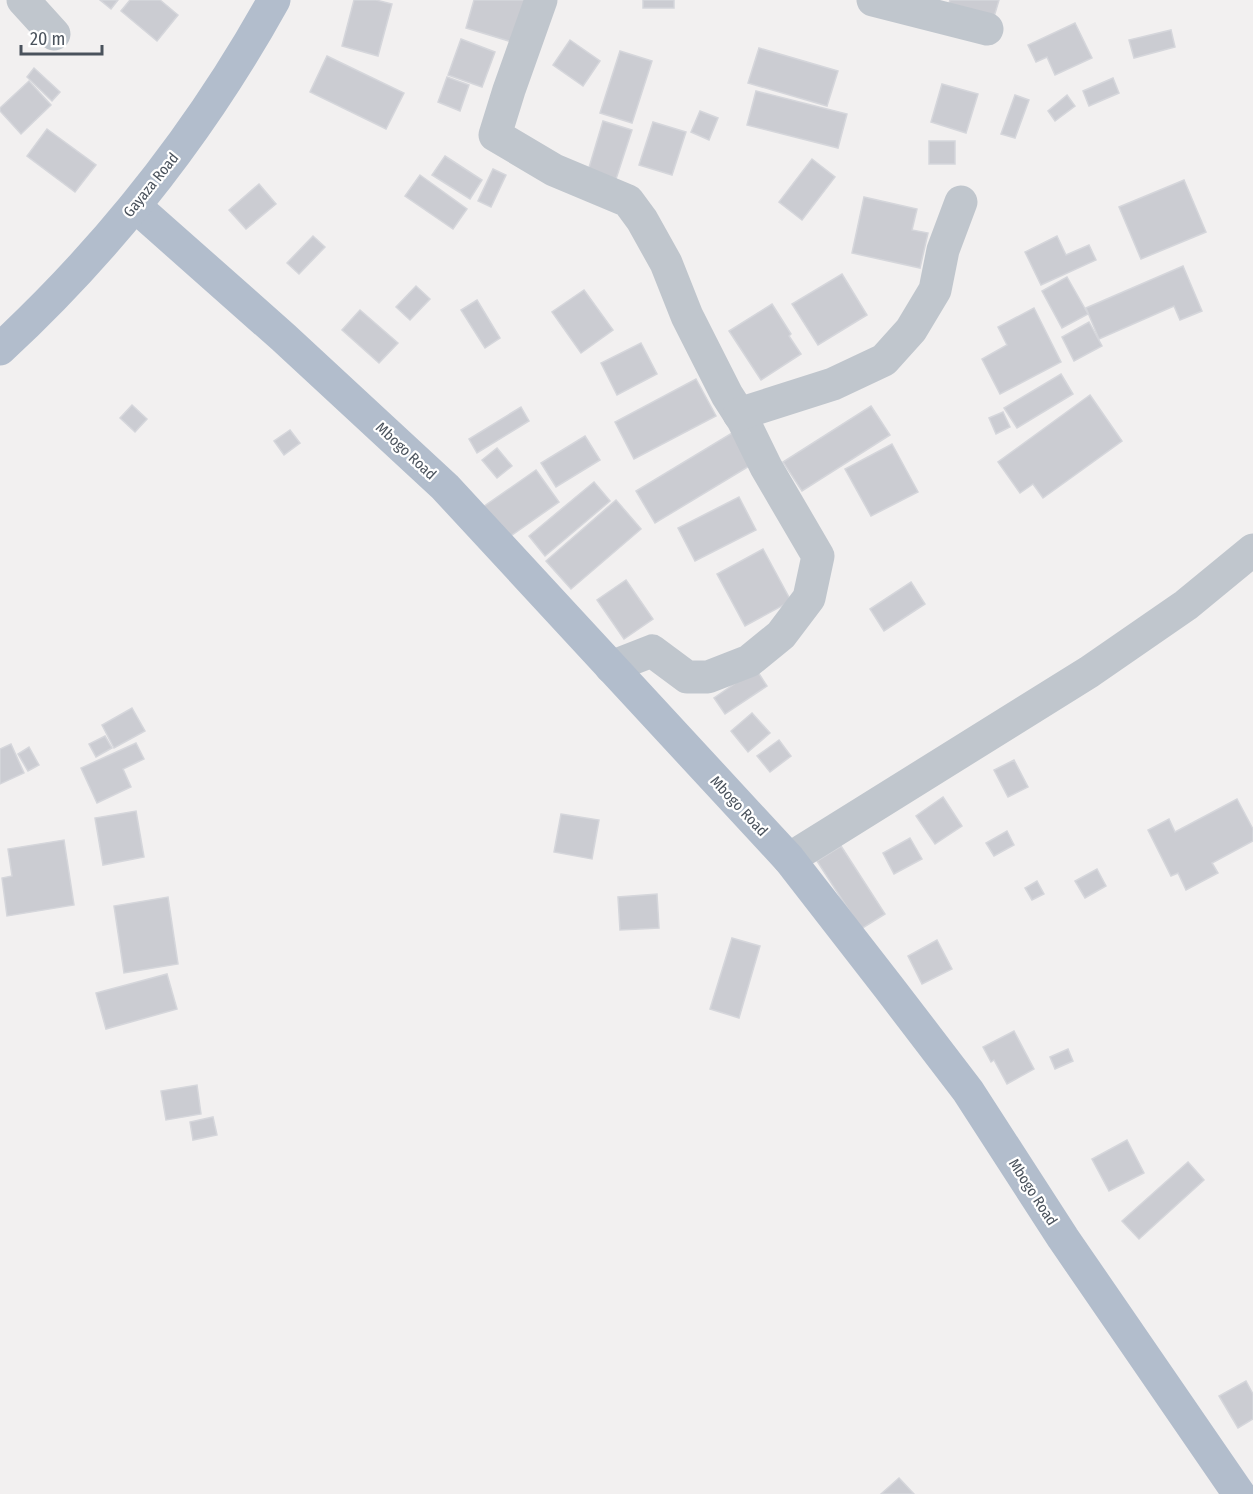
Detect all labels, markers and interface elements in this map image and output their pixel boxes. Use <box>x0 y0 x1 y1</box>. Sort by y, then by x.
scale bar <box>21 18 102 56</box>
text: 20 m <box>30 28 65 50</box>
street label: Gayaza Road <box>120 149 182 221</box>
street label: Mbogo Road <box>372 419 440 483</box>
street label: Mbogo Road <box>707 772 771 840</box>
street label: Mbogo Road <box>1005 1155 1061 1229</box>

